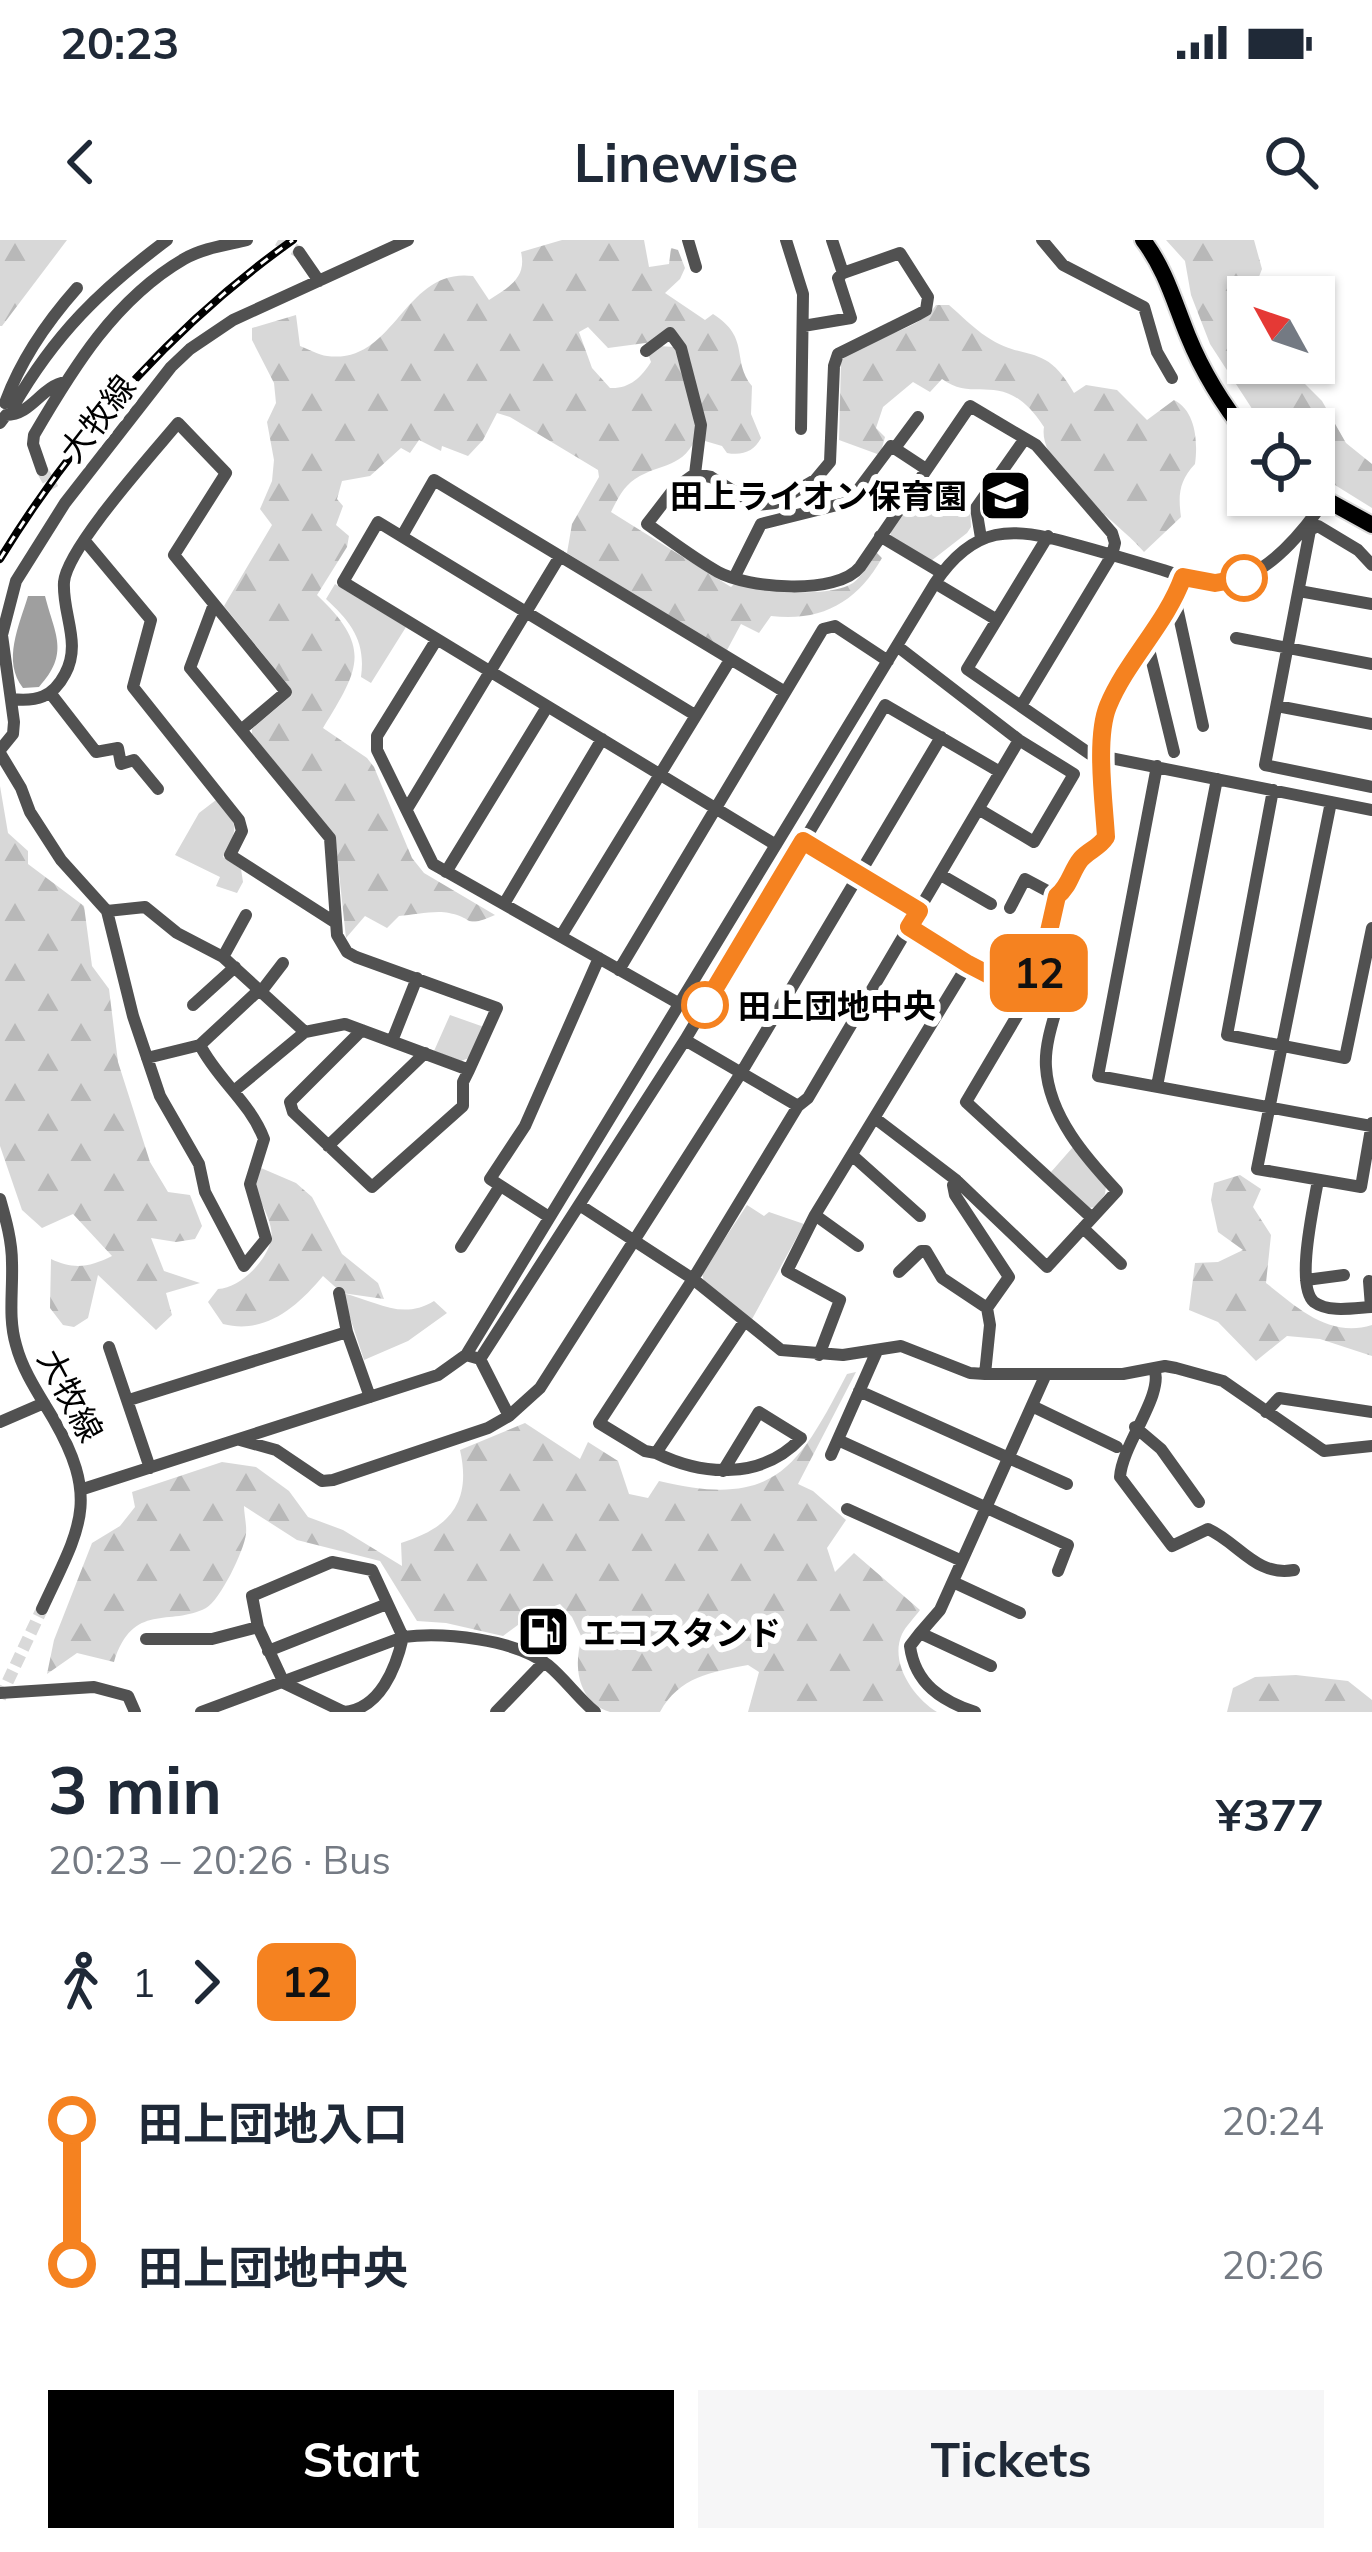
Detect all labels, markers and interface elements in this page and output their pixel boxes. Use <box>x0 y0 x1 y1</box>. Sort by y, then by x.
text: 20:23 <box>60 14 179 70</box>
text: Linewise <box>574 128 798 196</box>
icon: back <box>48 129 114 195</box>
icon: search <box>1258 129 1324 195</box>
north arrow <box>1227 276 1335 384</box>
map controls <box>1227 276 1335 516</box>
street label: 大牧線 <box>50 366 144 470</box>
button: locate <box>1227 408 1335 516</box>
school or university icon: 田上ライオン保育園 <box>978 467 1034 523</box>
place label: 田上ライオン保育園 <box>670 475 967 516</box>
unlabelled marker <box>1222 556 1266 600</box>
line badge: 12 <box>985 934 1093 1012</box>
text: 12 <box>1014 946 1064 999</box>
marker: 田上団地中央 <box>683 983 727 1027</box>
place label: 田上団地中央 <box>738 985 936 1026</box>
street label: 大牧線 <box>30 1342 112 1448</box>
fuel station icon: エコスタンド <box>516 1604 572 1660</box>
place label: エコスタンド <box>583 1612 781 1653</box>
text: 3 min <box>48 1748 222 1831</box>
text: ¥377 <box>1216 1786 1324 1842</box>
text: 20:23 – 20:26 · Bus <box>48 1835 391 1884</box>
icon: walk <box>48 1949 114 2015</box>
icon: forward <box>173 1949 239 2015</box>
text: 12 <box>281 1955 332 2008</box>
text: 1 <box>132 1958 155 2007</box>
text: 田上団地入口 <box>138 2095 408 2151</box>
text: 20:24 <box>1222 2096 1324 2145</box>
text: 田上団地中央 <box>138 2239 408 2295</box>
text: 20:26 <box>1222 2240 1324 2289</box>
button: Start <box>48 2390 674 2528</box>
button: Tickets <box>698 2390 1324 2528</box>

